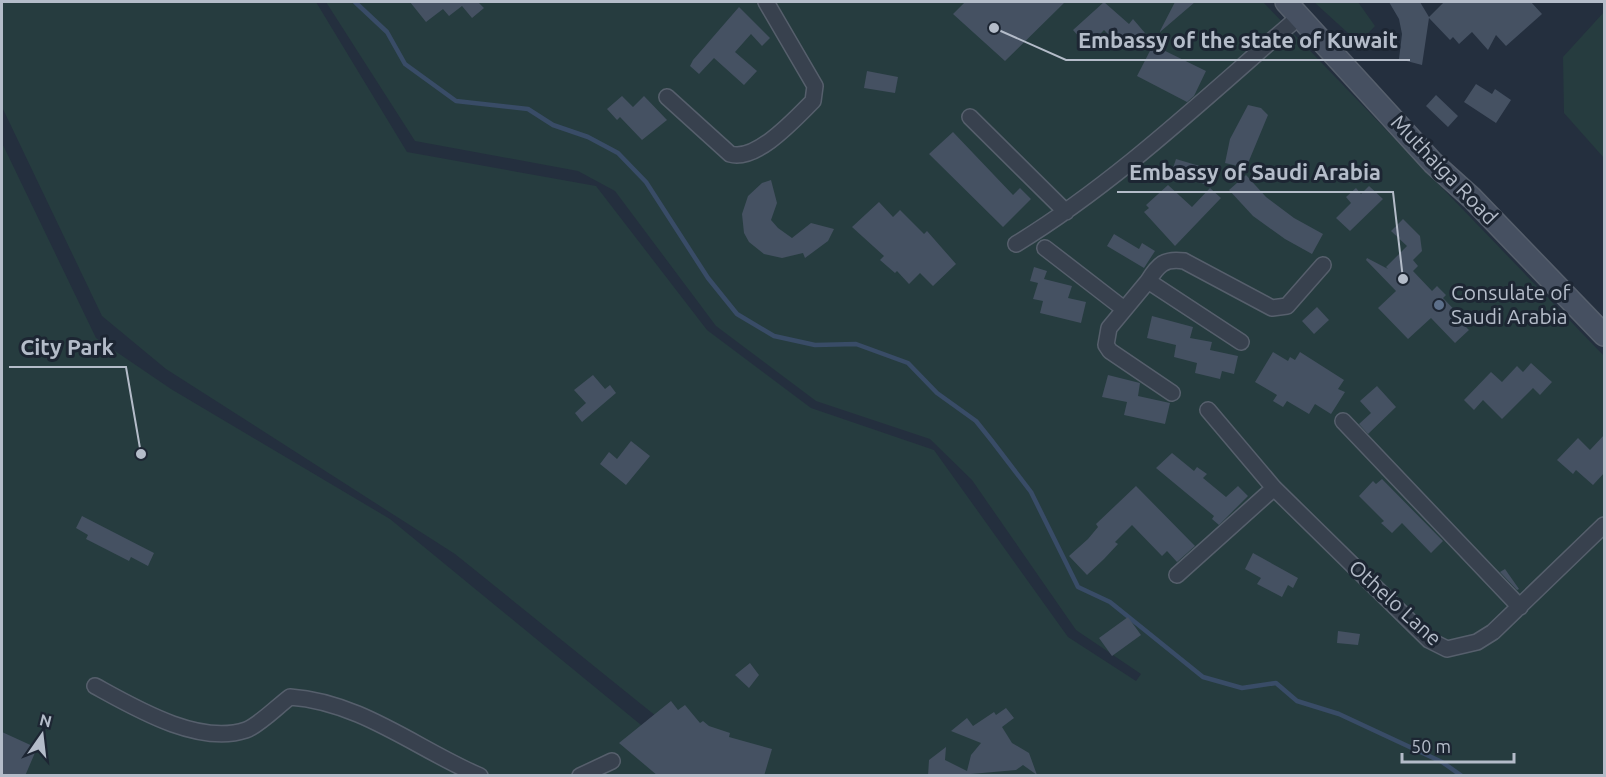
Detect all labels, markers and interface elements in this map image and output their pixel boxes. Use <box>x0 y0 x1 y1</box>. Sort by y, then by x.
callout: Embassy of the state of Kuwait <box>1066 20 1410 60</box>
text: Embassy of the state of Kuwait <box>1078 27 1398 52</box>
street label: Muthaiga Road <box>1387 110 1503 229</box>
callout: Embassy of Saudi Arabia <box>1117 152 1393 192</box>
text: Embassy of Saudi Arabia <box>1129 159 1381 184</box>
place label: Consulate of Saudi Arabia <box>1451 280 1571 328</box>
marker: Consulate of Saudi Arabia <box>1432 298 1446 312</box>
callout: City Park <box>9 327 126 367</box>
text: City Park <box>20 334 114 359</box>
street label: Othelo Lane <box>1345 555 1447 650</box>
north arrow <box>12 705 72 765</box>
text: N <box>38 710 54 731</box>
scale bar <box>1402 726 1514 764</box>
text: 50 m <box>1411 736 1451 756</box>

